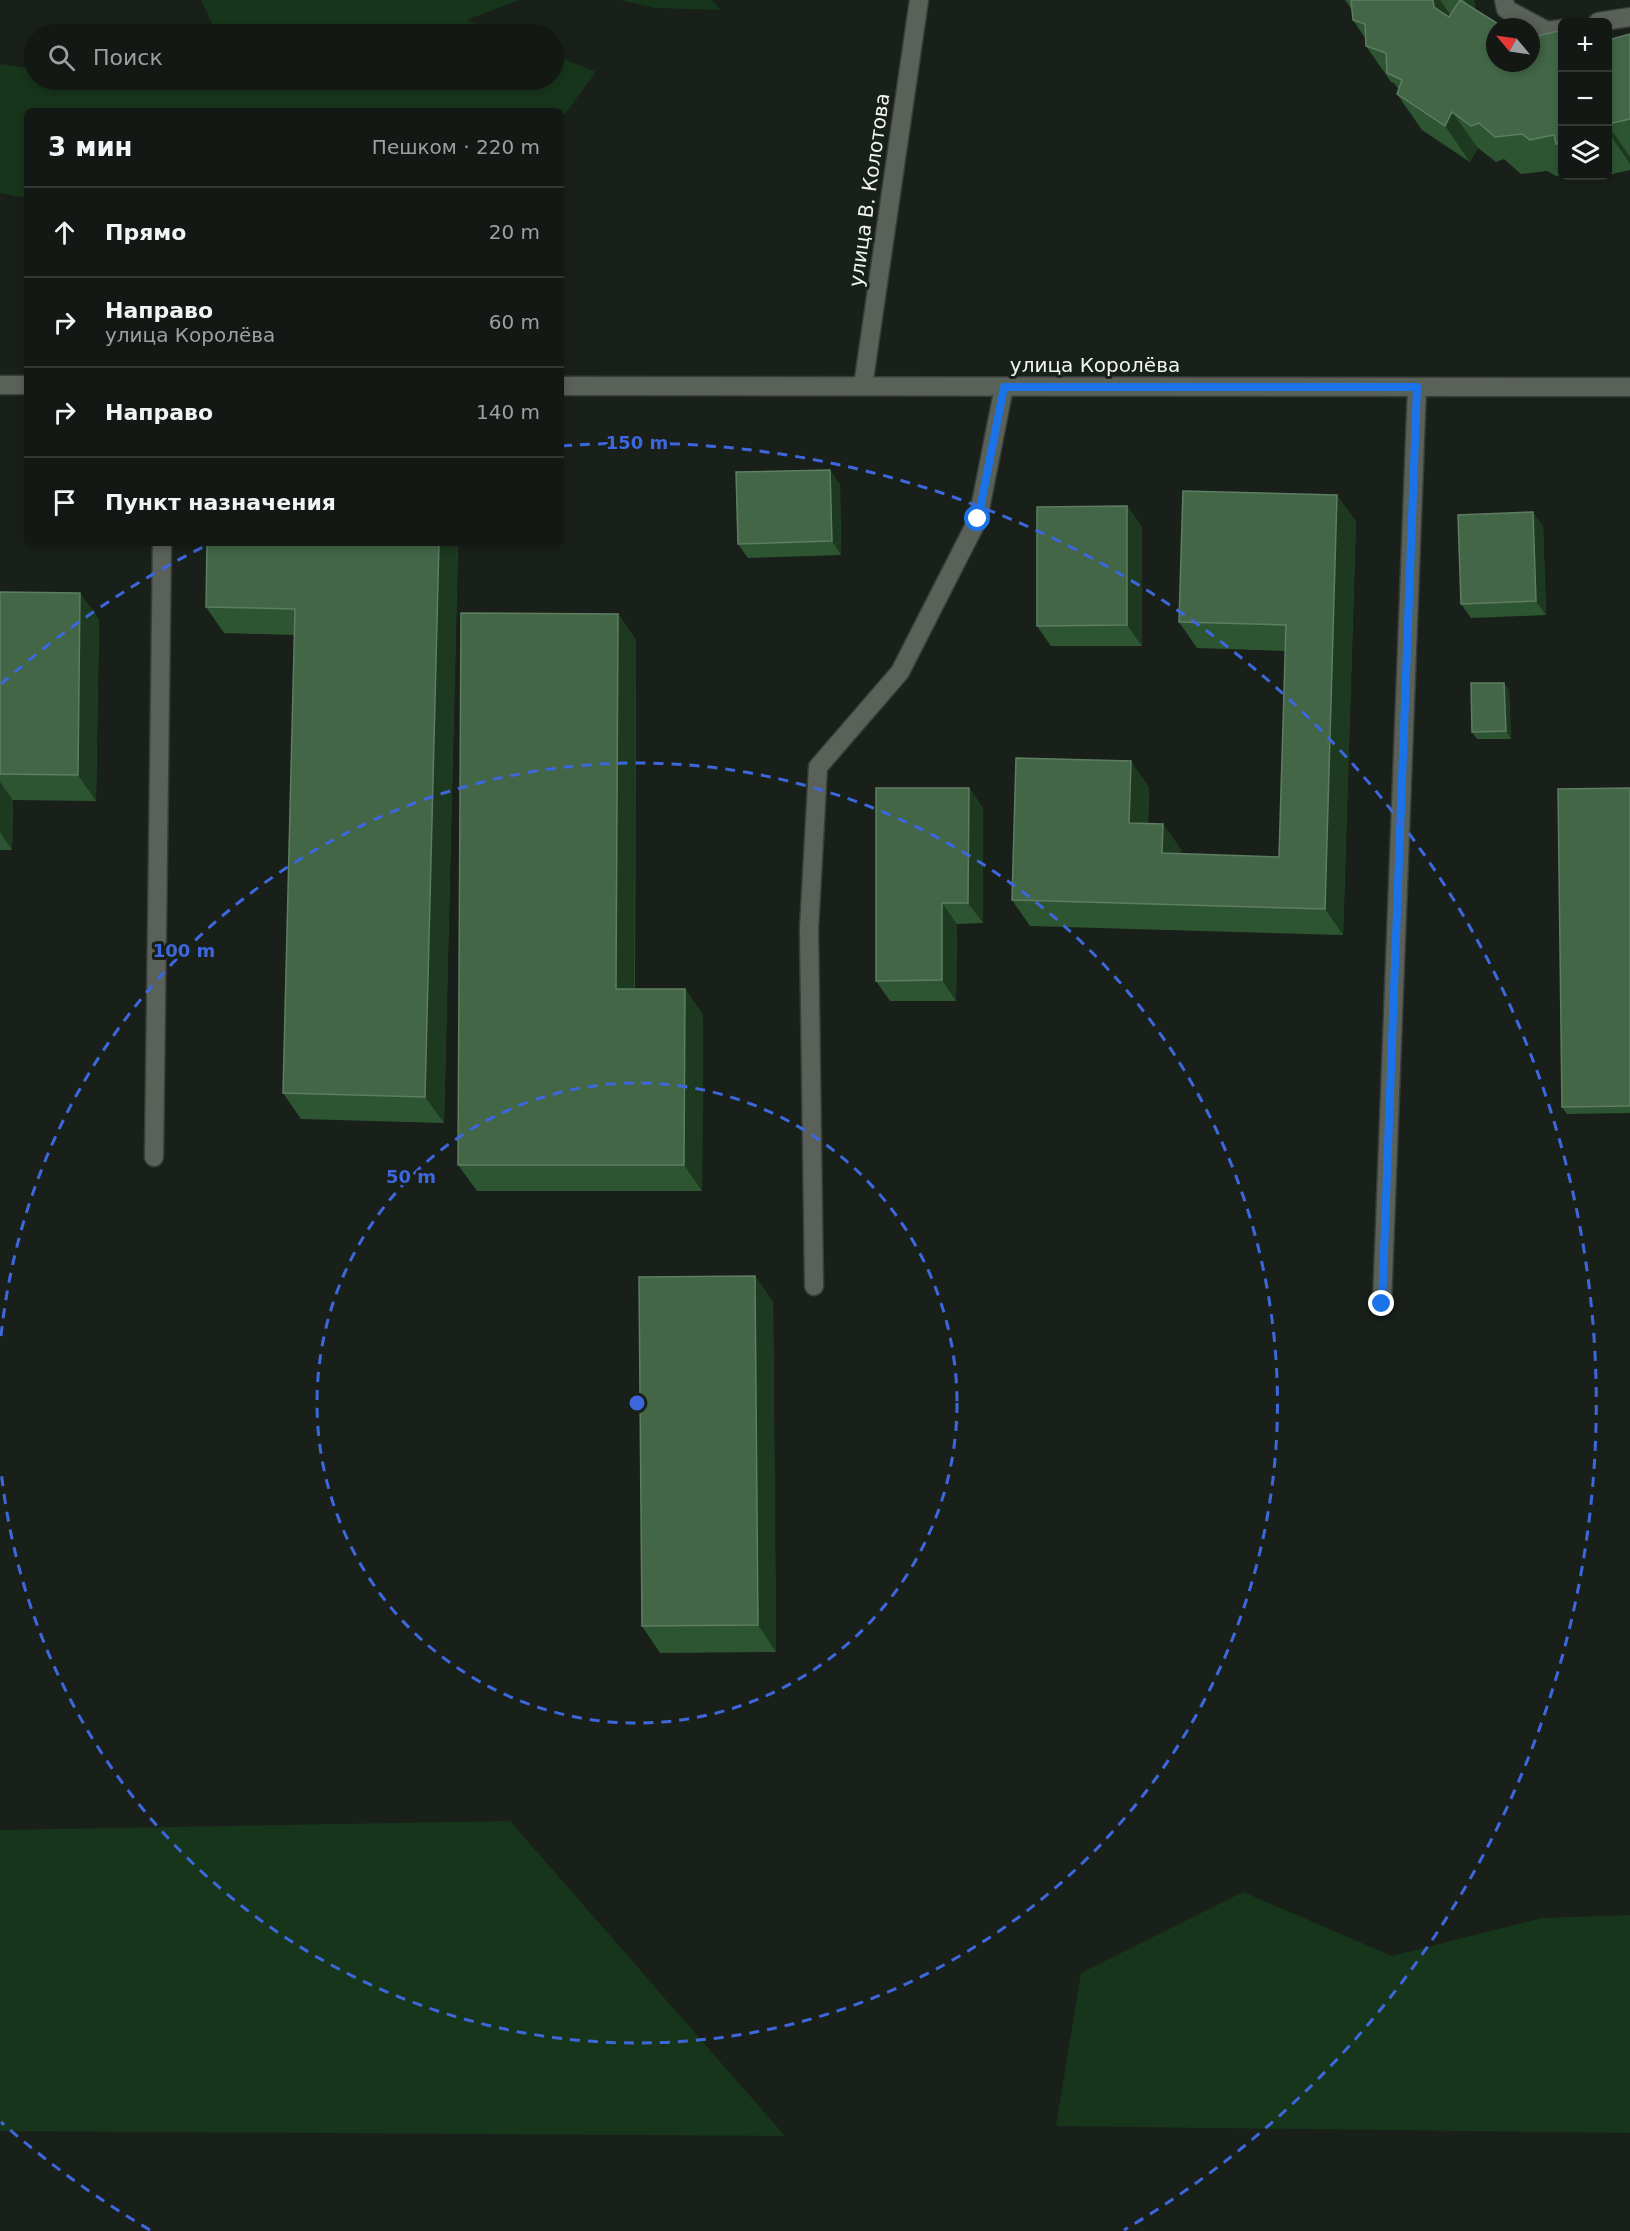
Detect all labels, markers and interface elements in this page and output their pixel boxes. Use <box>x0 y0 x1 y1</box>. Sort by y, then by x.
north arrow <box>1486 18 1540 72</box>
map controls <box>1558 18 1612 180</box>
button: + <box>1558 18 1612 72</box>
search box <box>24 24 564 90</box>
icon: search <box>45 41 78 74</box>
text: Поиск <box>93 45 163 70</box>
button: − <box>1558 72 1612 126</box>
street label: улица В. Колотова <box>844 91 894 289</box>
button: layers <box>1558 126 1612 180</box>
text: 3 мин <box>48 132 133 162</box>
text: Пешком · 220 m <box>372 135 540 159</box>
icon: ahead <box>48 216 81 249</box>
text: Прямо <box>105 220 186 245</box>
text: 20 m <box>489 220 540 244</box>
text: Направо <box>105 298 213 323</box>
icon: right <box>48 306 81 339</box>
text: 60 m <box>489 310 540 334</box>
text: улица Королёва <box>105 323 275 347</box>
street label: улица Королёва <box>1010 353 1180 377</box>
icon: right <box>48 396 81 429</box>
text: Направо <box>105 400 213 425</box>
text: 140 m <box>476 400 540 424</box>
text: 150 m <box>606 432 668 453</box>
icon: arrive <box>48 486 81 519</box>
text: Пункт назначения <box>105 490 336 515</box>
route start <box>964 505 990 531</box>
text: 100 m <box>153 940 215 961</box>
text: 50 m <box>386 1166 436 1187</box>
route end <box>1368 1290 1394 1316</box>
centre of rings <box>627 1393 647 1413</box>

